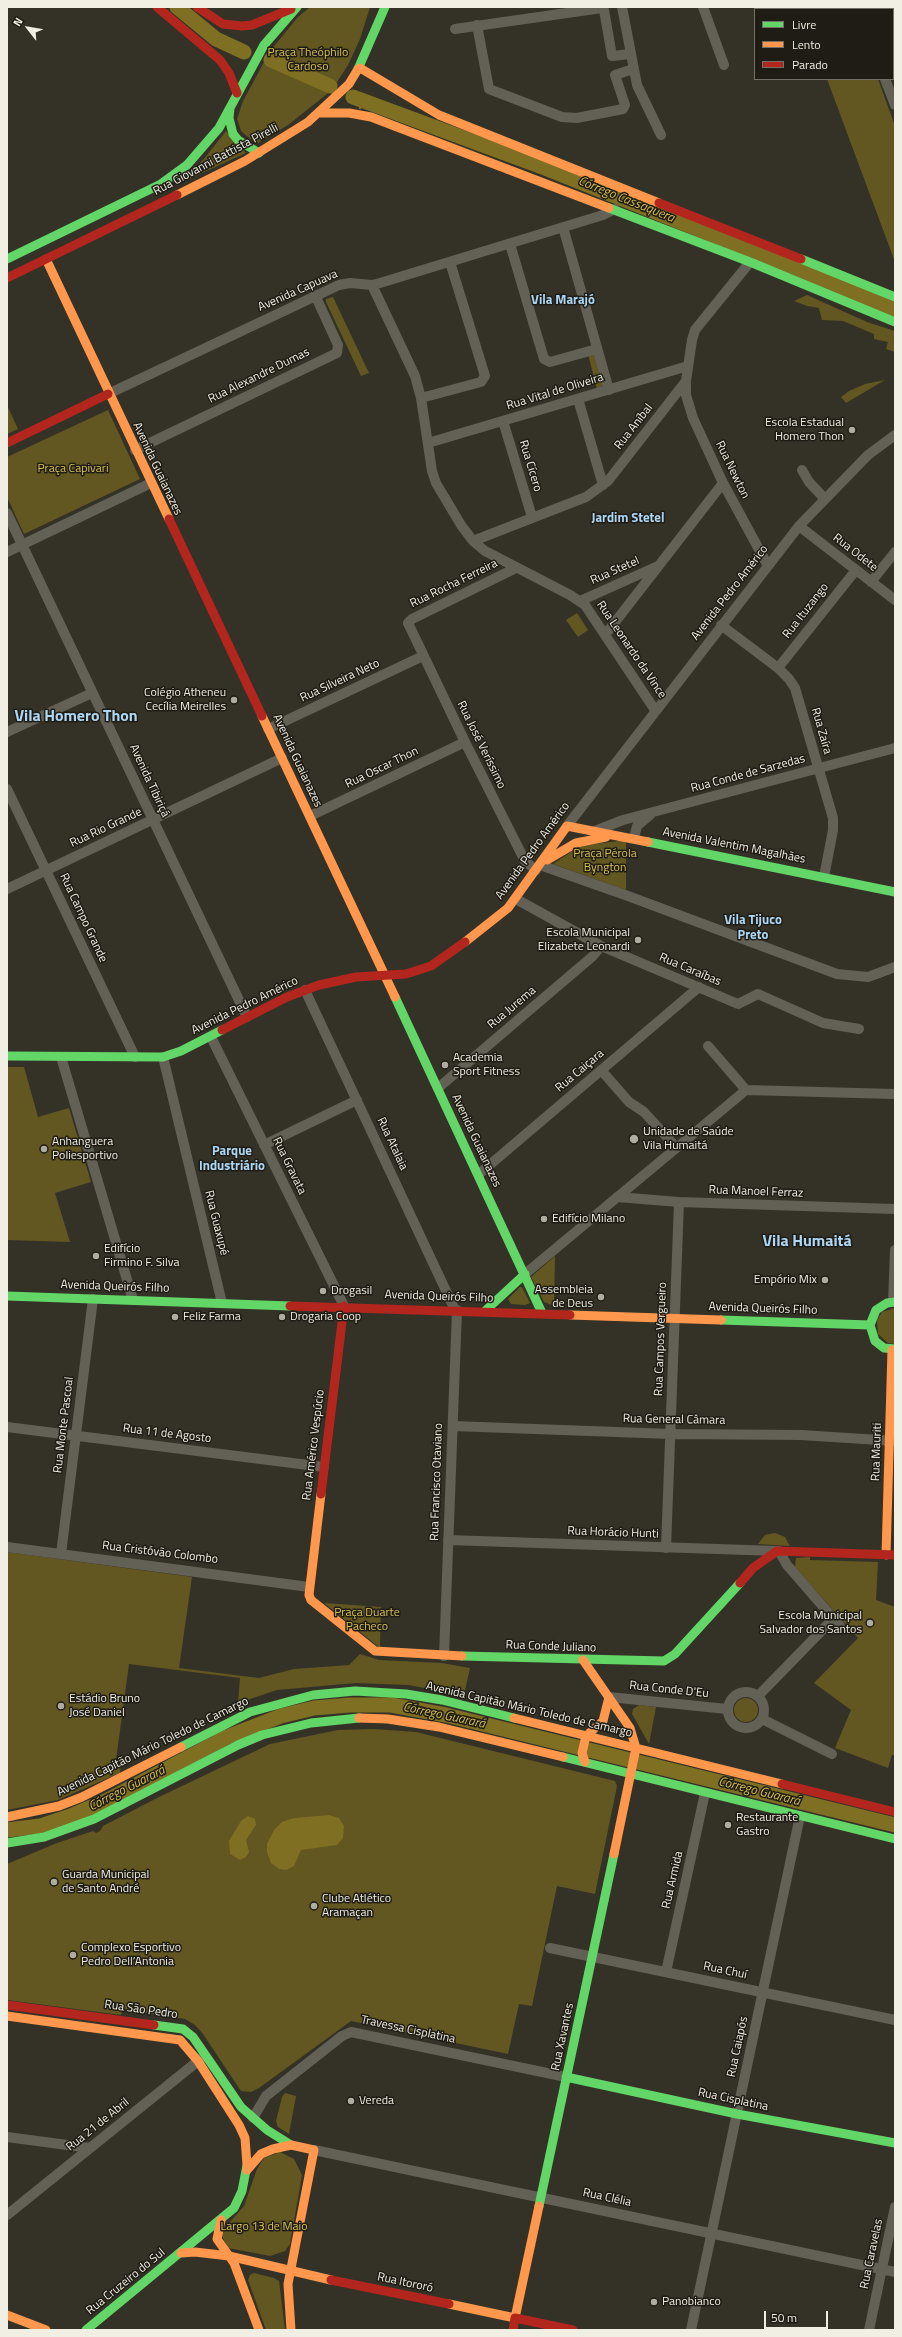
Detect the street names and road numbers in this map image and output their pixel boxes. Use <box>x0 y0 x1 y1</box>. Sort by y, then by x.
street label: Rua Giovanni Battista Pirelli <box>151 121 281 199</box>
street label: Avenida Capuava <box>256 267 340 315</box>
street label: Rua Alexandre Dumas <box>206 345 312 407</box>
street label: Rua Vital de Oliveira <box>505 370 605 414</box>
street label: Rua Aníbal <box>612 401 656 453</box>
street label: Avenida Guaianazes <box>129 420 185 518</box>
street label: Rua Cícero <box>515 438 545 494</box>
street label: Rua Newton <box>712 439 752 501</box>
street label: Rua Odete <box>830 531 880 575</box>
street label: Avenida Pedro Américo <box>688 543 772 643</box>
street label: Rua Stetel <box>588 554 642 588</box>
street label: Rua Rocha Ferreira <box>408 557 500 611</box>
street label: Rua Ituzango <box>780 580 832 642</box>
street label: Rua Leonardo da Vince <box>593 599 669 701</box>
street label: Rua Silveira Neto <box>298 656 382 706</box>
street label: Rua José Veríssimo <box>453 699 509 791</box>
street label: Rua Zaíra <box>808 706 834 756</box>
street label: Avenida Guaianazes <box>269 712 325 810</box>
street label: Avenida Tibiriçá <box>126 742 172 820</box>
street label: Rua Oscar Thon <box>343 744 421 792</box>
street label: Rua Conde de Sarzedas <box>689 752 807 796</box>
street label: Avenida Pedro Américo <box>493 800 573 902</box>
street label: Rua Rio Grande <box>68 805 144 851</box>
street label: Avenida Valentim Magalhães <box>661 825 807 867</box>
street label: Rua Campo Grande <box>56 871 110 965</box>
street label: Rua Caraíbas <box>657 951 723 989</box>
street label: Avenida Pedro Américo <box>189 974 301 1038</box>
street label: Rua Jurema <box>485 984 539 1032</box>
street label: Rua Caiçara <box>553 1047 607 1095</box>
street label: Avenida Guaianazes <box>448 1092 504 1190</box>
street label: Rua Atalaia <box>373 1115 411 1173</box>
street label: Rua Gravata <box>269 1135 309 1197</box>
street label: Rua Manoel Ferraz <box>708 1183 804 1201</box>
street label: Rua Guaxupé <box>201 1189 231 1257</box>
street label: Avenida Queirós Filho <box>60 1278 170 1296</box>
street label: Rua Campos Vergueiro <box>652 1282 670 1396</box>
street label: Avenida Queirós Filho <box>384 1288 494 1306</box>
street label: Avenida Queirós Filho <box>708 1300 818 1318</box>
street label: Rua Monte Pascoal <box>51 1376 77 1474</box>
street label: Rua Américo Vespúcio <box>300 1389 328 1501</box>
street label: Rua General Câmara <box>623 1412 725 1428</box>
street label: Rua 11 de Agosto <box>122 1421 212 1447</box>
street label: Rua Francisco Otaviano <box>428 1423 446 1541</box>
street label: Rua Mauriti <box>869 1423 885 1481</box>
street label: Rua Horácio Hunti <box>567 1524 659 1542</box>
street label: Rua Cristóvão Colombo <box>101 1539 219 1567</box>
street label: Rua Conde Juliano <box>505 1638 597 1656</box>
street label: Avenida Capitão Mário Toledo de Camargo <box>424 1679 634 1741</box>
street label: Rua Conde D'Eu <box>629 1679 709 1701</box>
street label: Avenida Capitão Mário Toledo de Camargo <box>55 1694 251 1800</box>
street label: Rua Armida <box>659 1850 687 1910</box>
street label: Rua Chuí <box>702 1959 748 1983</box>
street label: Rua São Pedro <box>103 1998 179 2022</box>
street label: Rua Xavantes <box>549 2002 577 2072</box>
street label: Travessa Cisplatina <box>360 2013 456 2047</box>
street label: Rua Caiapós <box>725 2015 751 2079</box>
street label: Rua Cisplatina <box>697 2086 769 2114</box>
street label: Rua 21 de Abril <box>64 2095 132 2155</box>
street label: Rua Clélia <box>581 2186 633 2210</box>
street label: Rua Caravelas <box>858 2218 886 2290</box>
street label: Rua Cruzeiro do Sul <box>84 2246 168 2318</box>
street label: Rua Itororó <box>376 2270 434 2296</box>

